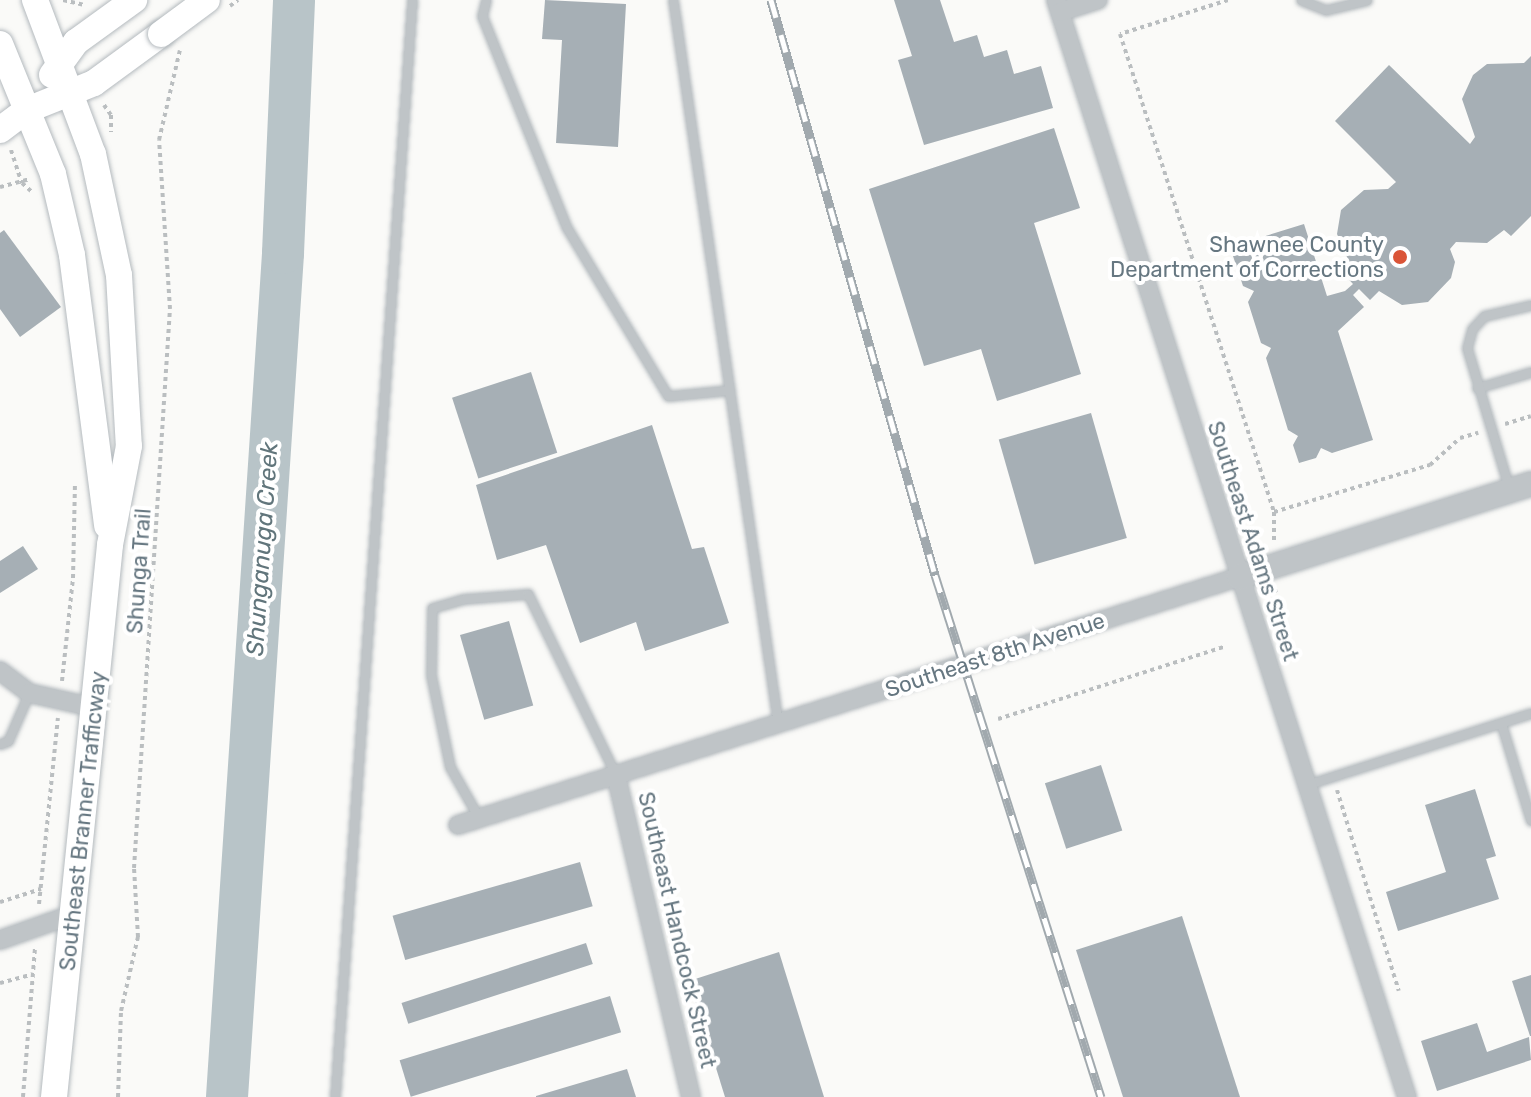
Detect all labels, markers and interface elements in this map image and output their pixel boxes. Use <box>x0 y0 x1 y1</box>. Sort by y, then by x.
place label: Shawnee County Department of Corrections <box>1110 231 1384 282</box>
marker: Shawnee County Department of Corrections <box>1391 248 1409 266</box>
street label: Southeast Adams Street <box>1202 418 1304 664</box>
water label: Shunganuga Creek <box>241 441 285 657</box>
street label: Shunga Trail <box>121 507 157 635</box>
street label: Southeast 8th Avenue <box>882 607 1108 703</box>
street label: Southeast Branner Trafficway <box>54 669 112 973</box>
street label: Southeast Handcock Street <box>632 789 722 1071</box>

